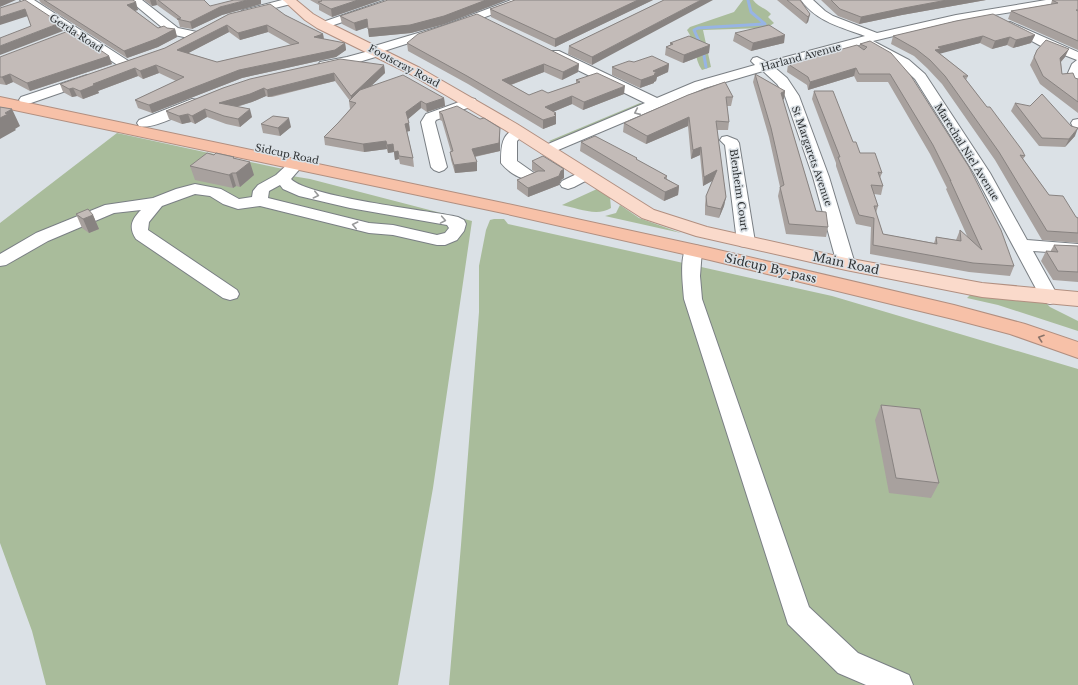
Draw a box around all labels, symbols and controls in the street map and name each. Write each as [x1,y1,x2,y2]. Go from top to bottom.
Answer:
street label: Gerda Road [47,11,105,55]
street label: Harland Avenue [759,40,843,74]
street label: Footscray Road [366,42,442,90]
street label: Marechal Niel Avenue [932,101,1002,203]
street label: St Margarets Avenue [789,104,835,208]
one-way arrow [634,107,641,115]
street label: Sidcup Road [254,141,320,167]
street label: Blenheim Court [727,148,751,232]
one-way arrow [312,190,319,199]
one-way arrow [440,215,446,223]
one-way arrow [352,222,358,230]
street label: Main Road [811,249,881,277]
street label: Sidcup By-pass [724,250,818,286]
one-way arrow [1038,334,1045,342]

